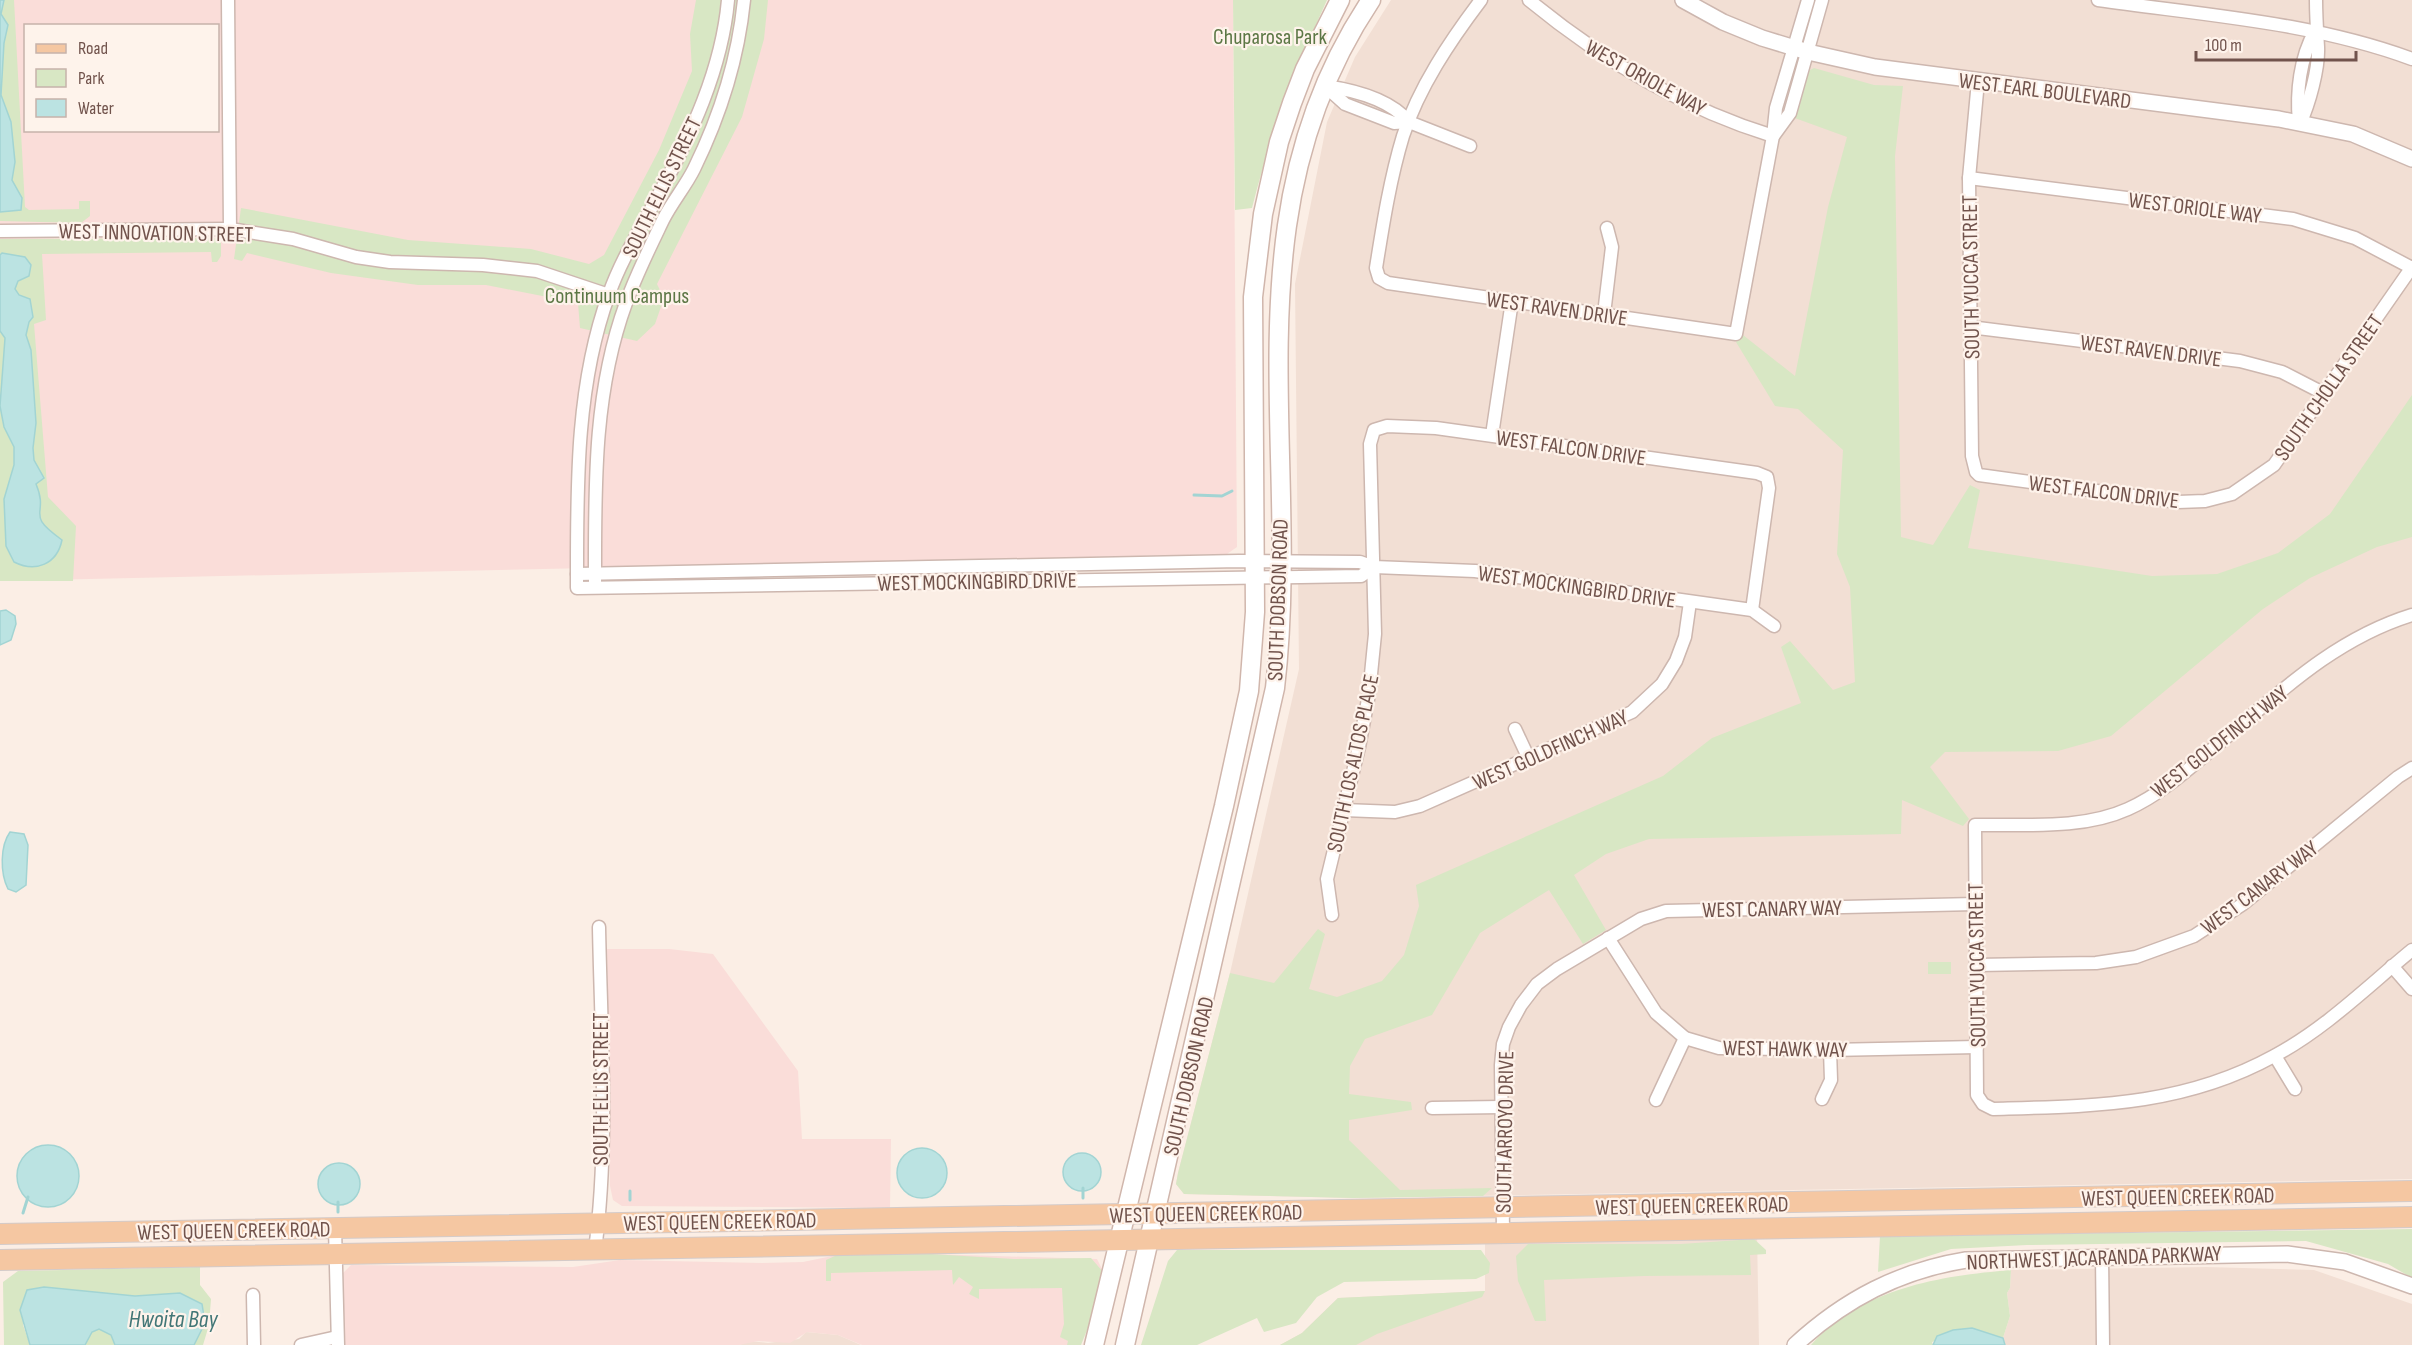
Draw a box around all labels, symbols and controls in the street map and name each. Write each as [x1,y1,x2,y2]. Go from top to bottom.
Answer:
legend [24,24,219,132]
park label: Chuparosa Park [1213,24,1328,51]
scale bar [2196,24,2356,62]
street label: WEST ORIOLE WAY [1580,34,1710,122]
text: 100 m [2205,35,2242,56]
text: Road [78,38,108,59]
text: Park [78,68,104,89]
street label: WEST EARL BOULEVARD [1957,68,2133,115]
text: Water [78,98,114,119]
street label: SOUTH ELLIS STREET [617,113,708,262]
street label: WEST ORIOLE WAY [2127,187,2263,230]
street label: SOUTH YUCCA STREET [1957,195,1986,359]
street label: WEST INNOVATION STREET [58,218,254,249]
park label: Continuum Campus [545,283,689,310]
street label: WEST RAVEN DRIVE [1485,286,1629,333]
street label: SOUTH CHOLLA STREET [2269,310,2390,466]
street label: WEST RAVEN DRIVE [2079,329,2223,374]
street label: WEST FALCON DRIVE [1494,425,1647,472]
street label: WEST FALCON DRIVE [2027,470,2180,515]
street label: SOUTH DOBSON ROAD [1262,519,1295,682]
street label: WEST MOCKINGBIRD DRIVE [1476,560,1677,615]
street label: WEST MOCKINGBIRD DRIVE [877,567,1077,598]
street label: SOUTH LOS ALTOS PLACE [1321,672,1385,855]
street label: WEST GOLDFINCH WAY [2146,680,2294,804]
street label: WEST GOLDFINCH WAY [1469,704,1632,797]
street label: WEST CANARY WAY [2196,835,2324,941]
street label: SOUTH YUCCA STREET [1963,883,1992,1047]
street label: WEST CANARY WAY [1702,895,1842,924]
street label: SOUTH DOBSON ROAD [1158,994,1221,1158]
street label: SOUTH ELLIS STREET [588,1013,615,1165]
street label: WEST HAWK WAY [1723,1035,1847,1064]
street label: SOUTH ARROYO DRIVE [1491,1051,1520,1213]
street label: WEST QUEEN CREEK ROAD [2081,1182,2275,1213]
street label: WEST QUEEN CREEK ROAD [1595,1191,1789,1222]
street label: WEST QUEEN CREEK ROAD [1109,1199,1303,1230]
street label: WEST QUEEN CREEK ROAD [623,1207,817,1238]
street label: WEST QUEEN CREEK ROAD [137,1216,331,1247]
street label: NORTHWEST JACARANDA PARKWAY [1966,1241,2222,1276]
water label: Hwoita Bay [128,1305,218,1334]

